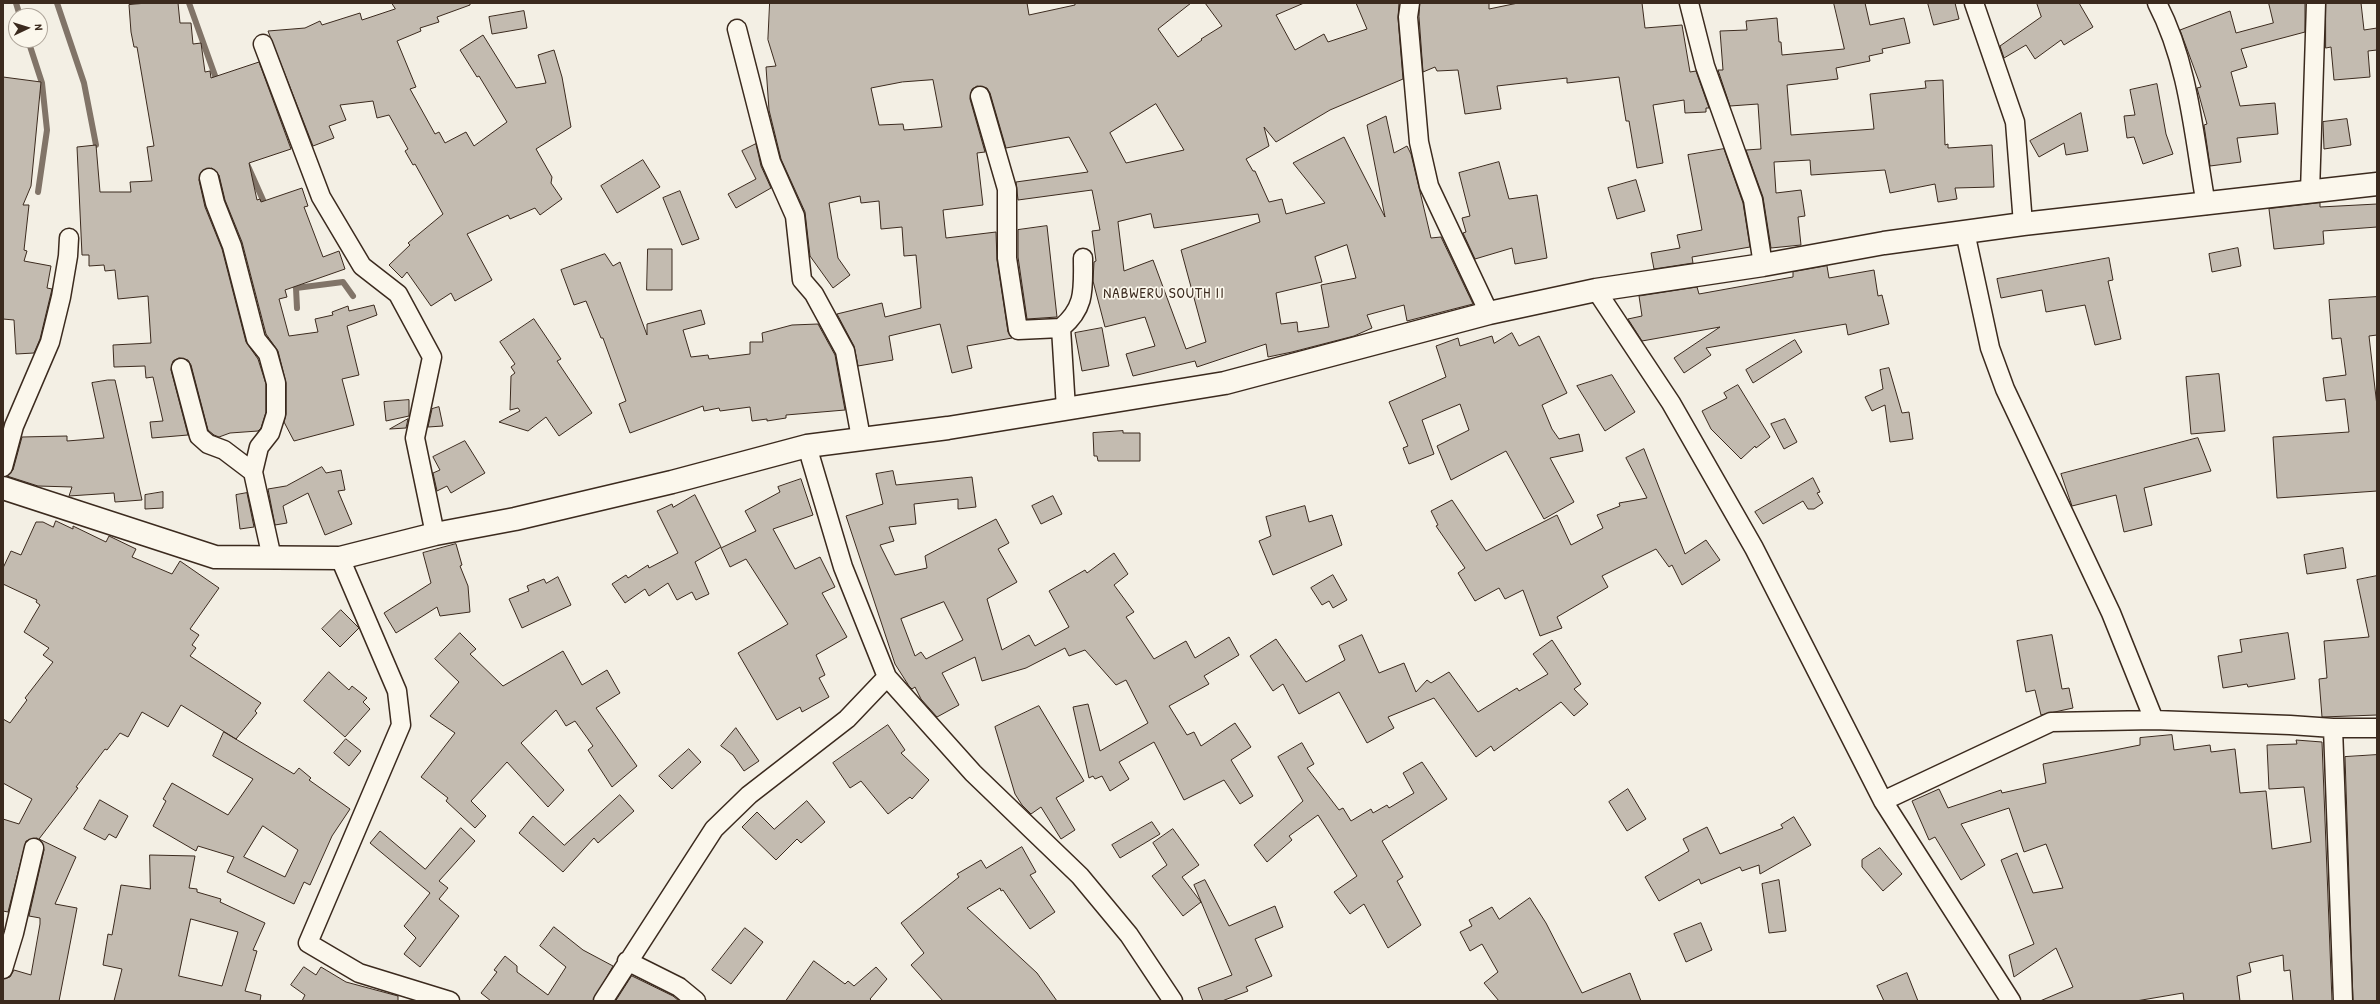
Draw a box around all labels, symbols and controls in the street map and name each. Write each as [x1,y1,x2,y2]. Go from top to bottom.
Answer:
north arrow [8,8,48,48]
text: N [32,24,46,31]
district label: NABWERU SOUTH II [1103,285,1225,303]

